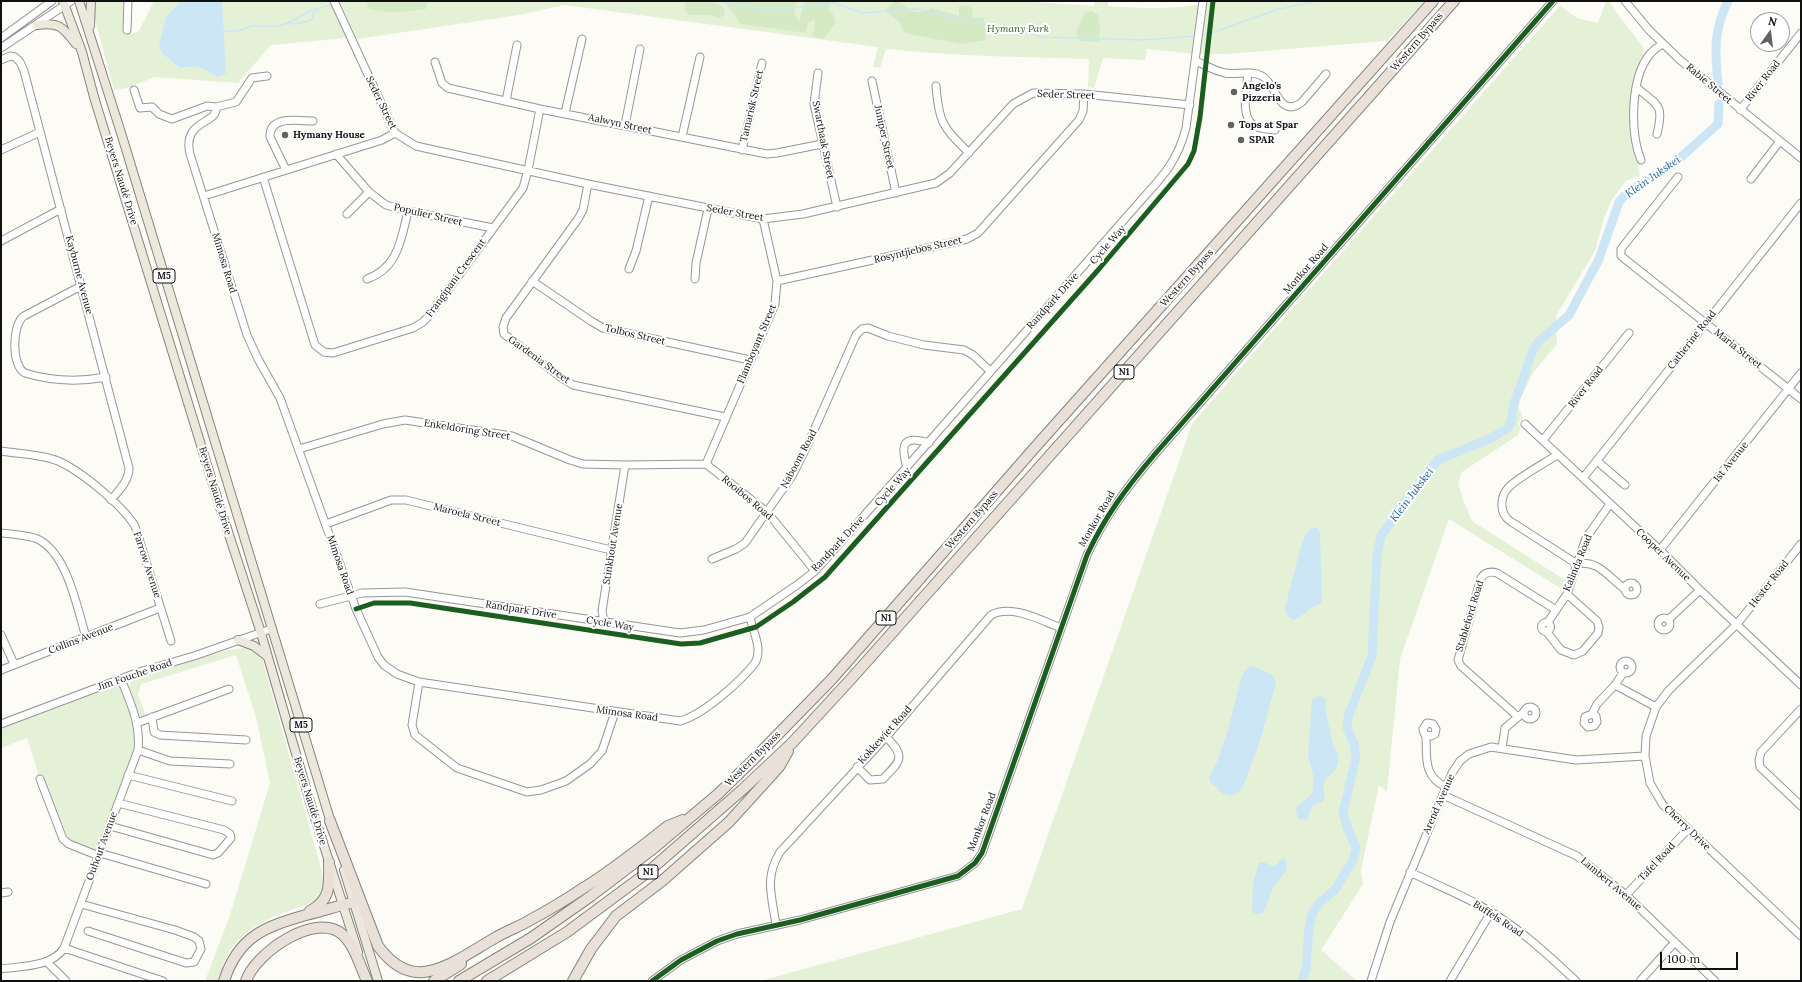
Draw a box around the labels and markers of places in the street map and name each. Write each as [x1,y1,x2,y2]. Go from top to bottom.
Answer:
place label: Angelo's Pizzeria [1242,80,1281,104]
marker: Angelo's Pizzeria [1229,87,1239,97]
place label: Tops at Spar [1239,119,1298,131]
marker: Tops at Spar [1226,120,1236,130]
place label: Hymany House [293,129,365,141]
marker: Hymany House [280,130,290,140]
place label: SPAR [1249,134,1274,146]
marker: SPAR [1236,135,1246,145]

